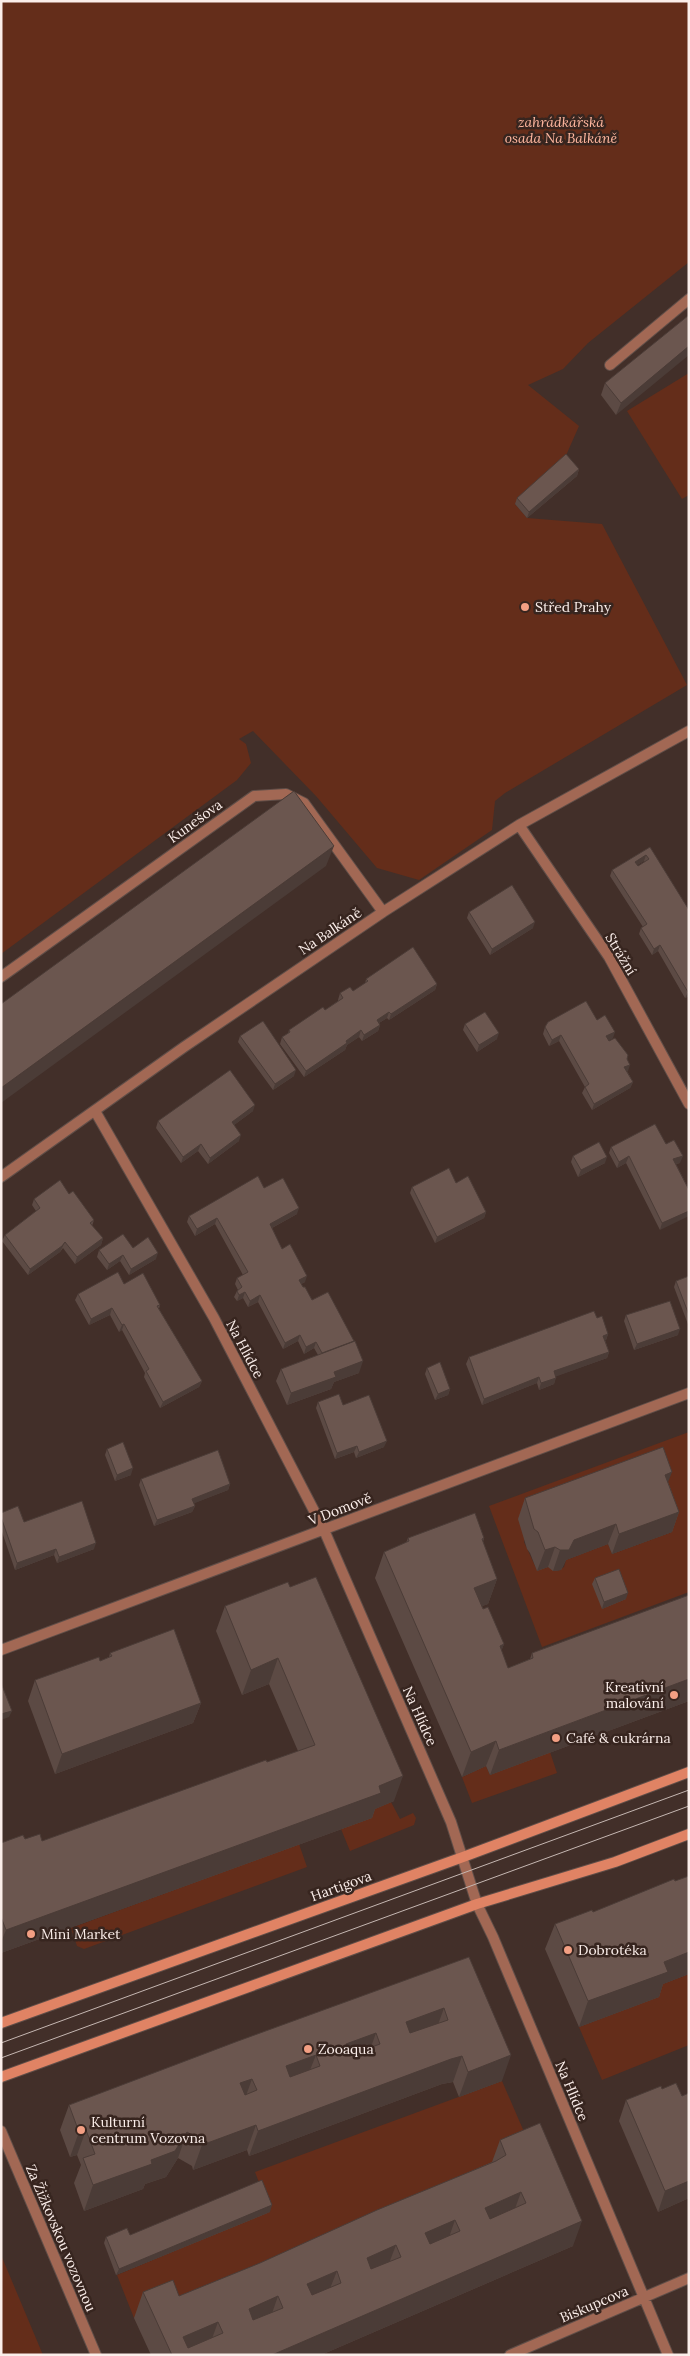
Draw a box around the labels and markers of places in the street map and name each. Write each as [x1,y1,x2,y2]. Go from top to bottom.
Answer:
place label: Střed Prahy [535,598,612,616]
marker: Střed Prahy [519,601,531,613]
place label: Kreativní malování [605,1678,664,1712]
marker: Kreativní malování [668,1689,680,1701]
place label: Café & cukrárna [566,1729,671,1747]
marker: Café & cukrárna [550,1732,562,1744]
place label: Mini Market [41,1925,121,1943]
marker: Mini Market [25,1928,37,1940]
place label: Dobrotéka [578,1941,647,1959]
marker: Dobrotéka [562,1944,574,1956]
place label: Zooaqua [318,2040,374,2058]
marker: Zooaqua [302,2043,314,2055]
place label: Kulturní centrum Vozovna [91,2113,205,2147]
marker: Kulturní centrum Vozovna [75,2124,87,2136]

